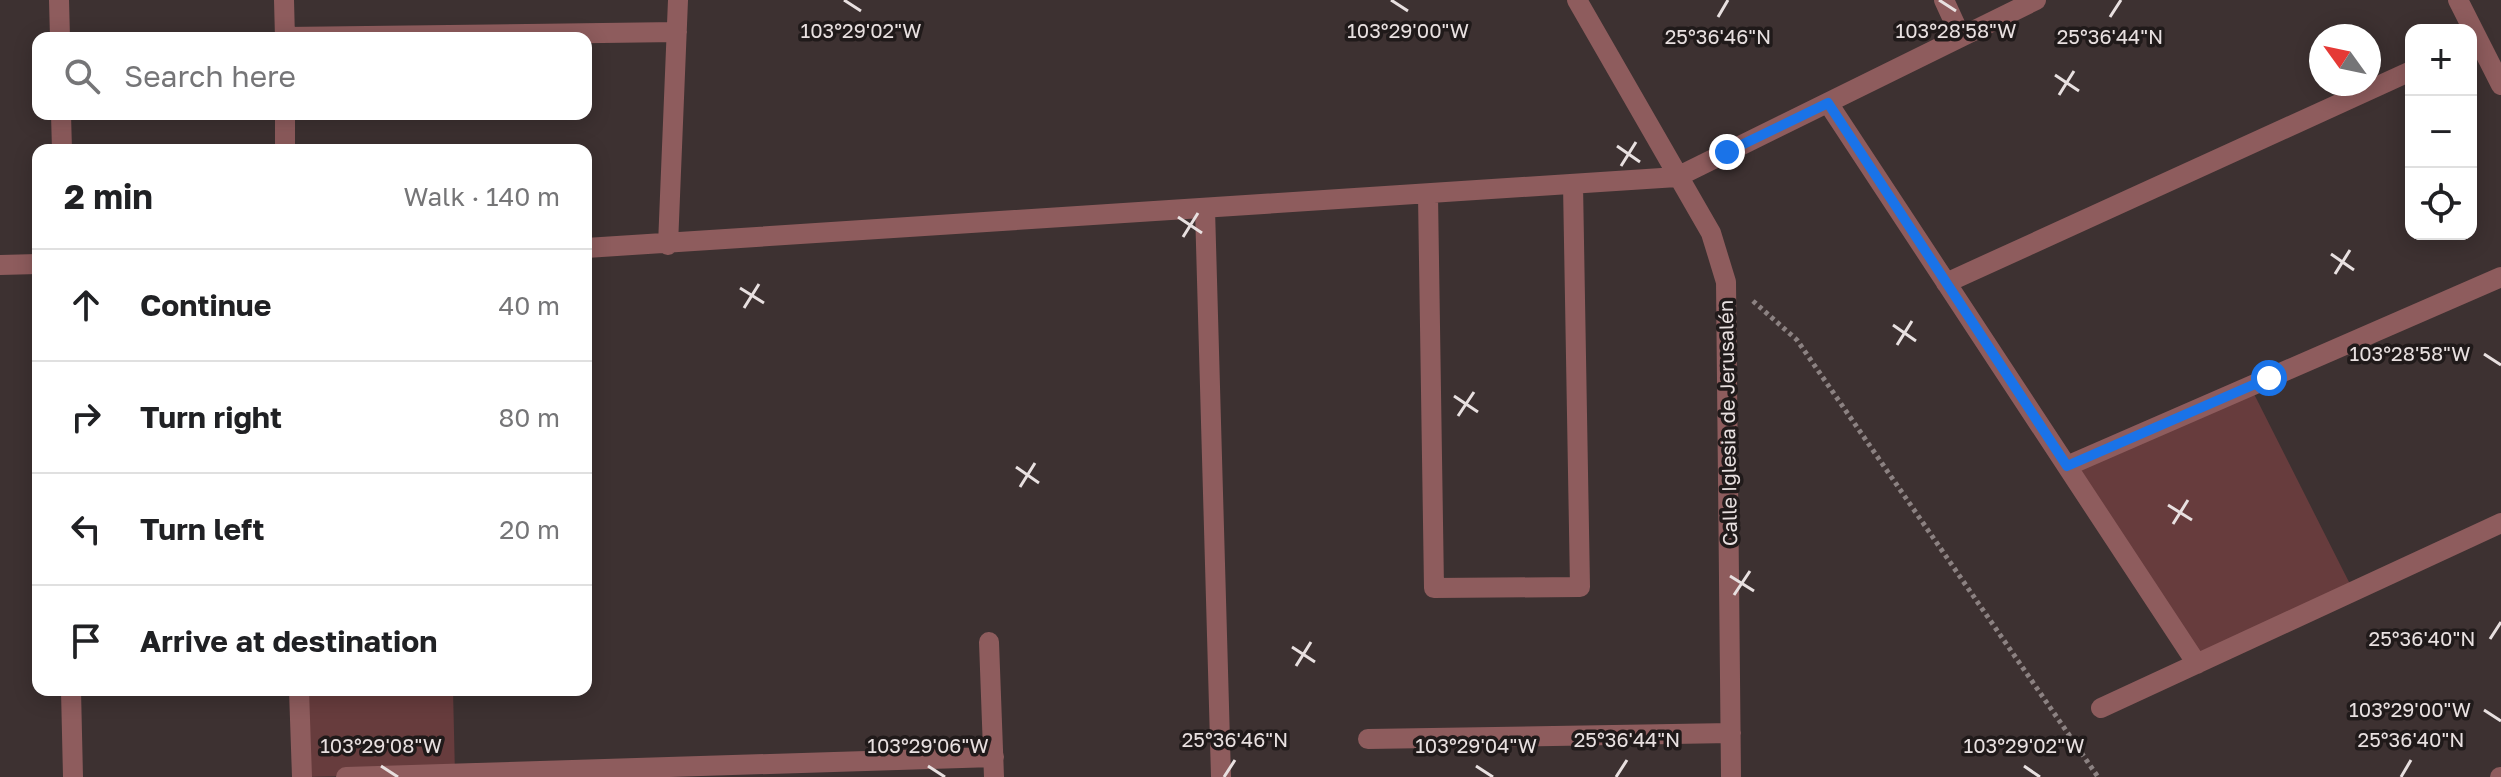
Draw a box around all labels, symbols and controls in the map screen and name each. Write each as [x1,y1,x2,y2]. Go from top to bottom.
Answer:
text: 103°29'02"W [800,18,922,42]
text: 103°29'00"W [1347,18,1469,42]
text: 103°28'58"W [1896,18,2017,42]
text: 25°36'46"N [1665,24,1771,48]
text: 25°36'44"N [2057,24,2163,48]
north arrow [2309,24,2381,96]
map controls [2405,24,2477,240]
button: + [2405,24,2477,96]
search box [32,32,592,120]
icon: search [60,54,104,98]
text: Search here [124,58,296,94]
button: − [2405,96,2477,168]
route end [1709,134,1745,170]
button: locate [2405,168,2477,240]
text: 2 min [64,176,153,216]
text: Walk · 140 m [403,181,560,212]
icon: ahead [64,283,108,327]
text: Continue [140,287,271,323]
text: 40 m [499,290,560,321]
street label: Calle Iglesia de Jerusalén [1713,300,1741,546]
text: 103°28'58"W [2350,341,2471,365]
route start [2251,360,2287,396]
icon: right [64,395,108,439]
text: Turn right [140,399,282,435]
text: 80 m [499,402,560,433]
icon: left [64,507,108,551]
text: Turn left [140,511,265,547]
text: 20 m [499,514,560,545]
icon: arrive [64,619,108,663]
text: Arrive at destination [140,623,437,659]
text: 25°36'40"N [2369,626,2475,650]
text: 103°29'00"W [2349,697,2471,721]
text: 25°36'46"N [1182,727,1288,751]
text: 25°36'44"N [1574,727,1680,751]
text: 25°36'40"N [2358,727,2464,751]
text: 103°29'08"W [320,733,442,757]
text: 103°29'06"W [867,733,989,757]
text: 103°29'04"W [1415,733,1537,757]
text: 103°29'02"W [1963,733,2085,757]

